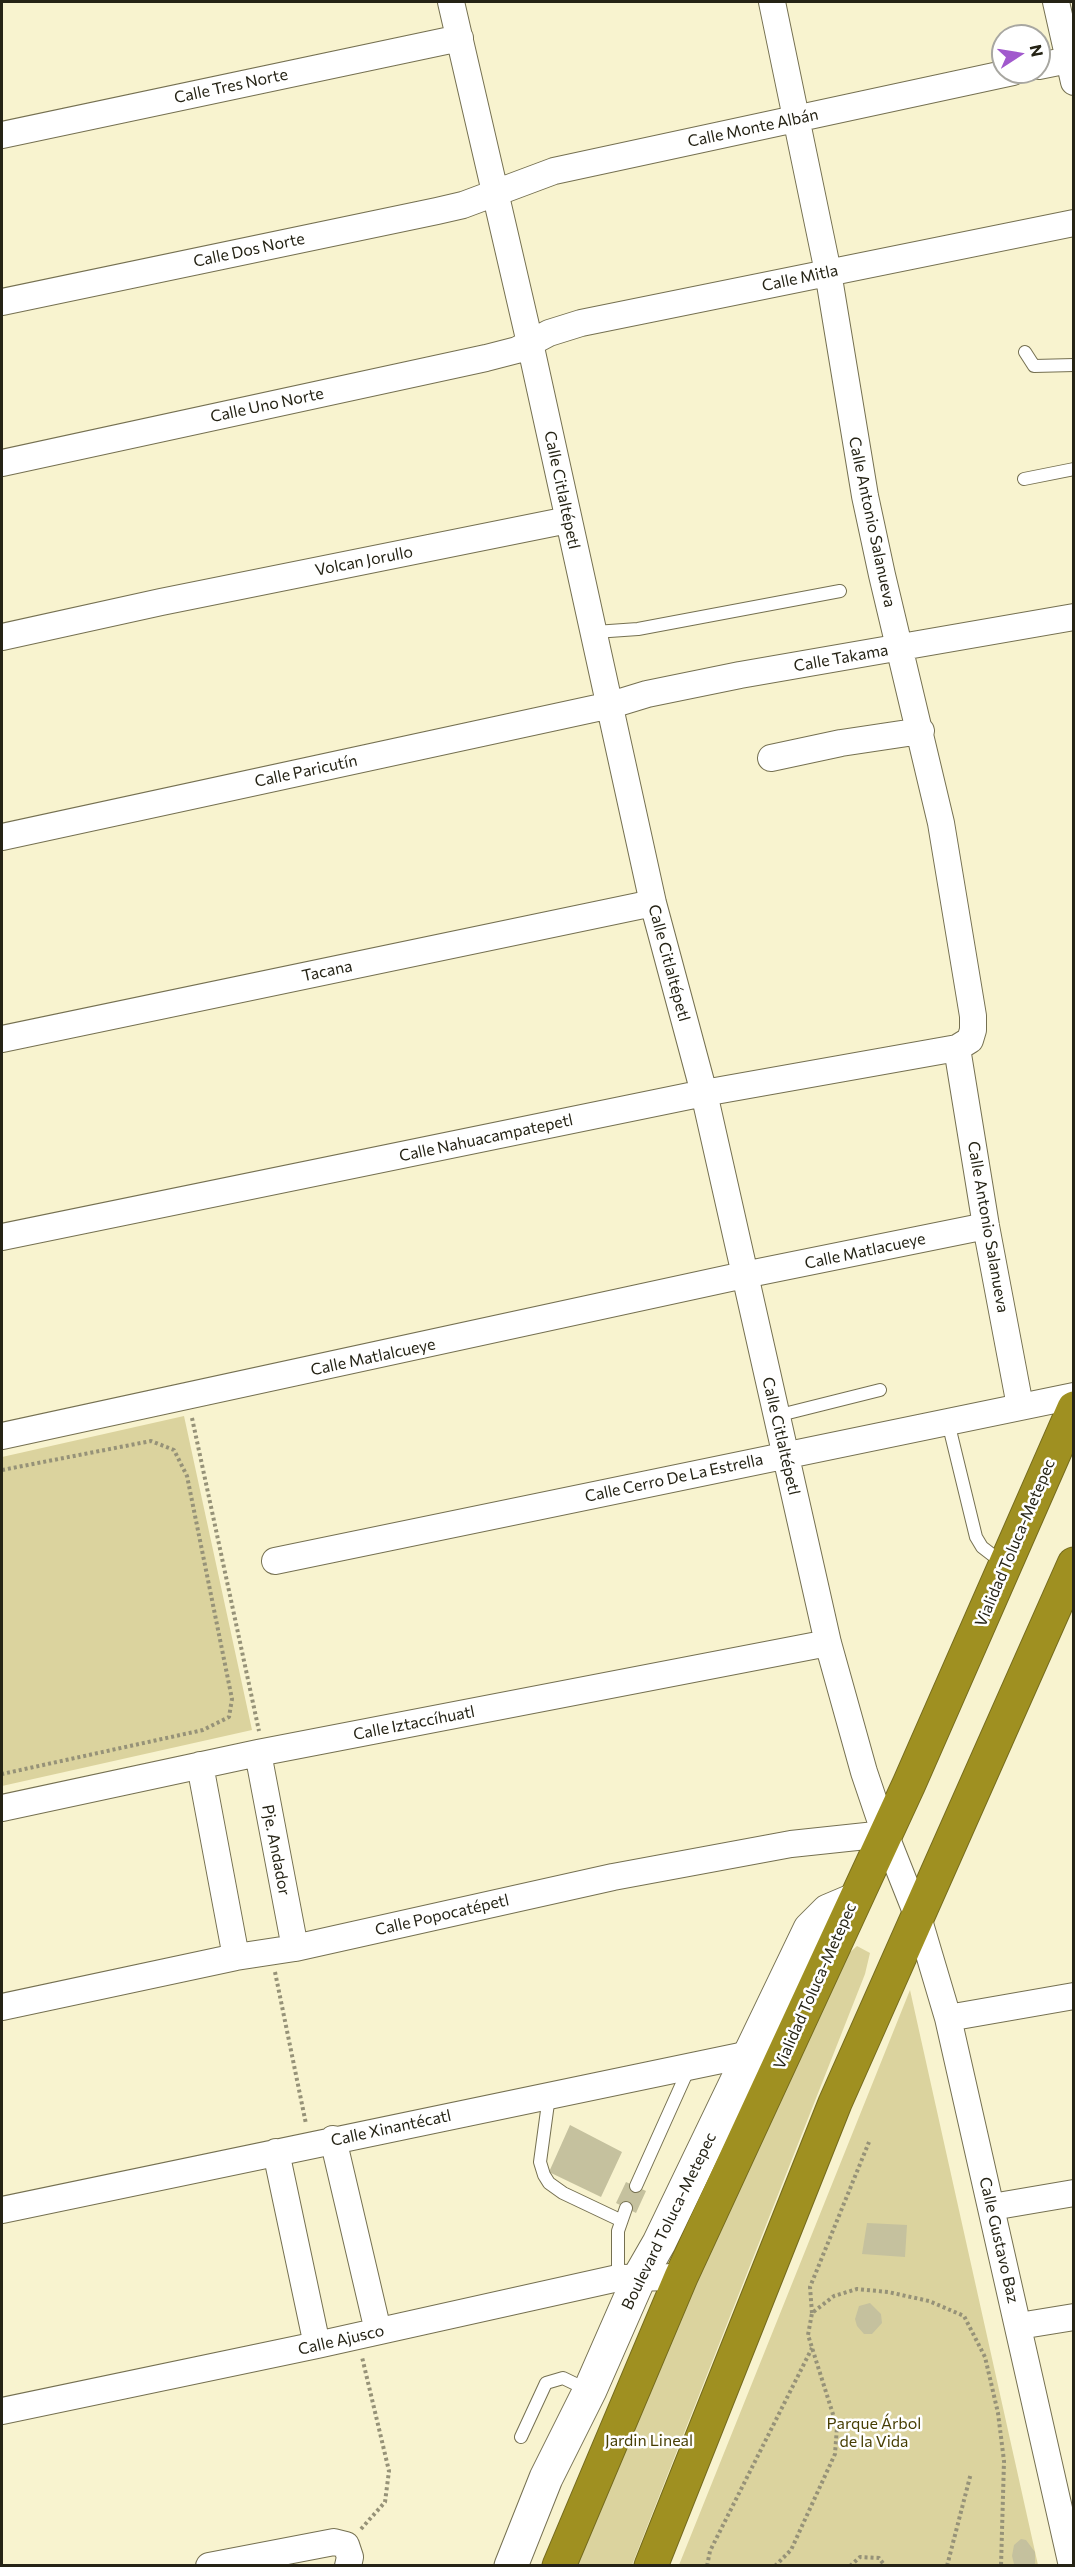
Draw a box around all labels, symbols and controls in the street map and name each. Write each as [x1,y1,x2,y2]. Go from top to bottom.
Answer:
north arrow [991,24,1051,84]
text: N [1027,43,1048,58]
street label: Calle Tres Norte [172,65,290,107]
street label: Calle Monte Albán [686,105,820,151]
street label: Calle Dos Norte [192,229,306,271]
street label: Calle Mitla [760,261,840,295]
street label: Calle Uno Norte [209,384,325,426]
street label: Calle Citlaltépetl [540,429,584,551]
street label: Calle Antonio Salanueva [845,435,899,609]
street label: Volcan Jorullo [313,542,415,580]
street label: Calle Takama [792,640,890,676]
street label: Calle Paricutín [253,751,359,791]
street label: Calle Citlaltépetl [644,902,694,1024]
street label: Tacana [300,956,354,986]
street label: Calle Nahuacampatepetl [397,1110,575,1166]
street label: Calle Antonio Salanueva [963,1140,1013,1314]
street label: Calle Matlacueye [803,1229,927,1273]
street label: Calle Matlalcueye [309,1334,437,1380]
street label: Calle Citlaltépetl [758,1375,804,1497]
street label: Calle Cerro De La Estrella [583,1450,765,1506]
street label: Vialidad Toluca-Metepec [971,1456,1059,1630]
street label: Calle Iztaccíhuatl [352,1702,476,1744]
street label: Pje. Andador [258,1803,294,1897]
street label: Calle Popocatépetl [373,1890,511,1940]
street label: Vialidad Toluca-Metepec [770,1900,860,2072]
street label: Calle Xinantécatl [329,2106,453,2150]
street label: Boulevard Toluca-Metepec [618,2129,720,2313]
street label: Calle Gustavo Baz [975,2175,1023,2305]
street label: Calle Ajusco [296,2321,386,2359]
park label: Parque Árbol de la Vida [827,2414,921,2452]
park label: Jardin Lineal [605,2431,693,2451]

